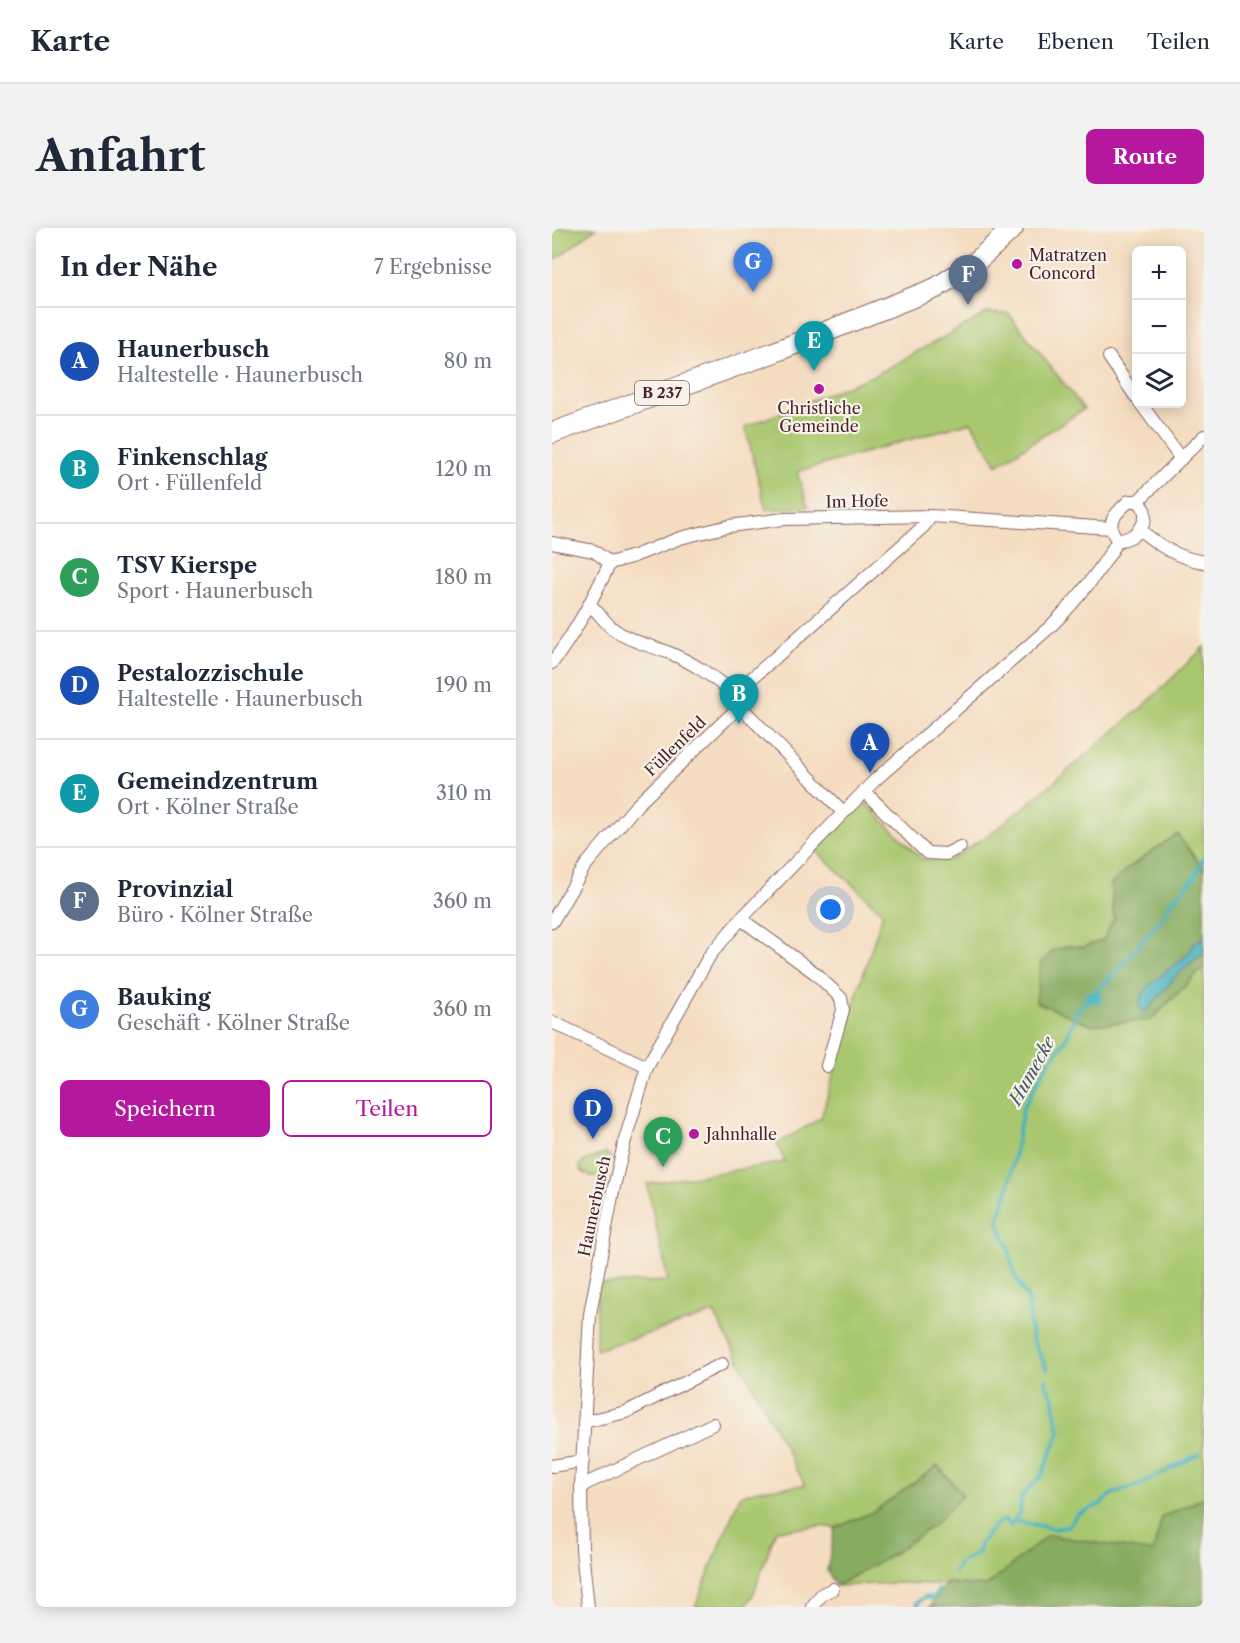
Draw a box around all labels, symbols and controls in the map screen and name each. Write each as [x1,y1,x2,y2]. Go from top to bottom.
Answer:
text: Karte [30,24,110,58]
text: Karte [949,29,1004,54]
text: Ebenen [1037,29,1114,54]
text: Teilen [1147,29,1210,54]
button: Route [1086,129,1204,184]
text: Anfahrt [36,130,205,182]
pin: G [734,242,772,292]
place label: Matratzen Concord [1029,245,1107,283]
map controls [1132,246,1186,408]
button: + [1132,246,1186,300]
text: In der Nähe [60,251,217,283]
text: 7 Ergebnisse [374,255,492,279]
pin: F [948,256,988,305]
marker: Matratzen Concord [1010,257,1024,271]
button: − [1132,300,1186,354]
pin: E [794,322,834,371]
text: Haunerbusch [117,336,270,363]
text: A [72,349,87,373]
text: 80 m [444,349,492,373]
button: layers [1132,354,1186,408]
text: Haltestelle · Haunerbusch [117,363,363,387]
road number: B 237 [635,381,689,405]
marker: Christliche Gemeinde [812,382,826,396]
place label: Christliche Gemeinde [777,398,861,436]
text: Finkenschlag [117,444,268,471]
text: B [72,457,87,481]
text: 120 m [435,457,492,481]
text: Ort · Füllenfeld [117,471,262,495]
street label: Im Hofe [825,490,889,512]
text: TSV Kierspe [117,552,257,579]
text: C [71,565,88,589]
text: 180 m [435,565,492,589]
text: Sport · Haunerbusch [117,579,313,603]
text: Pestalozzischule [117,660,304,687]
text: D [71,673,88,697]
text: 190 m [435,673,492,697]
pin: B [720,674,759,724]
text: Haltestelle · Haunerbusch [117,687,363,711]
street label: Füllenfeld [640,712,710,780]
pin: A [850,724,890,773]
text: Gemeindzentrum [117,768,318,795]
text: E [72,781,87,805]
text: 310 m [436,781,492,805]
text: Ort · Kölner Straße [117,795,299,819]
text: Provinzial [117,876,233,903]
text: F [73,889,86,913]
text: 360 m [433,889,492,913]
your location [816,895,845,924]
text: Büro · Kölner Straße [117,903,313,927]
text: Bauking [117,984,211,1011]
text: G [71,997,88,1021]
text: 360 m [433,997,492,1021]
text: Geschäft · Kölner Straße [117,1011,350,1035]
water label: Humecke [1003,1032,1060,1111]
button: Speichern [60,1080,270,1137]
button: Teilen [282,1080,492,1137]
pin: D [574,1090,612,1139]
pin: C [644,1118,682,1167]
place label: Jahnhalle [703,1124,777,1144]
marker: Jahnhalle [687,1127,701,1141]
street label: Haunerbusch [574,1154,614,1258]

